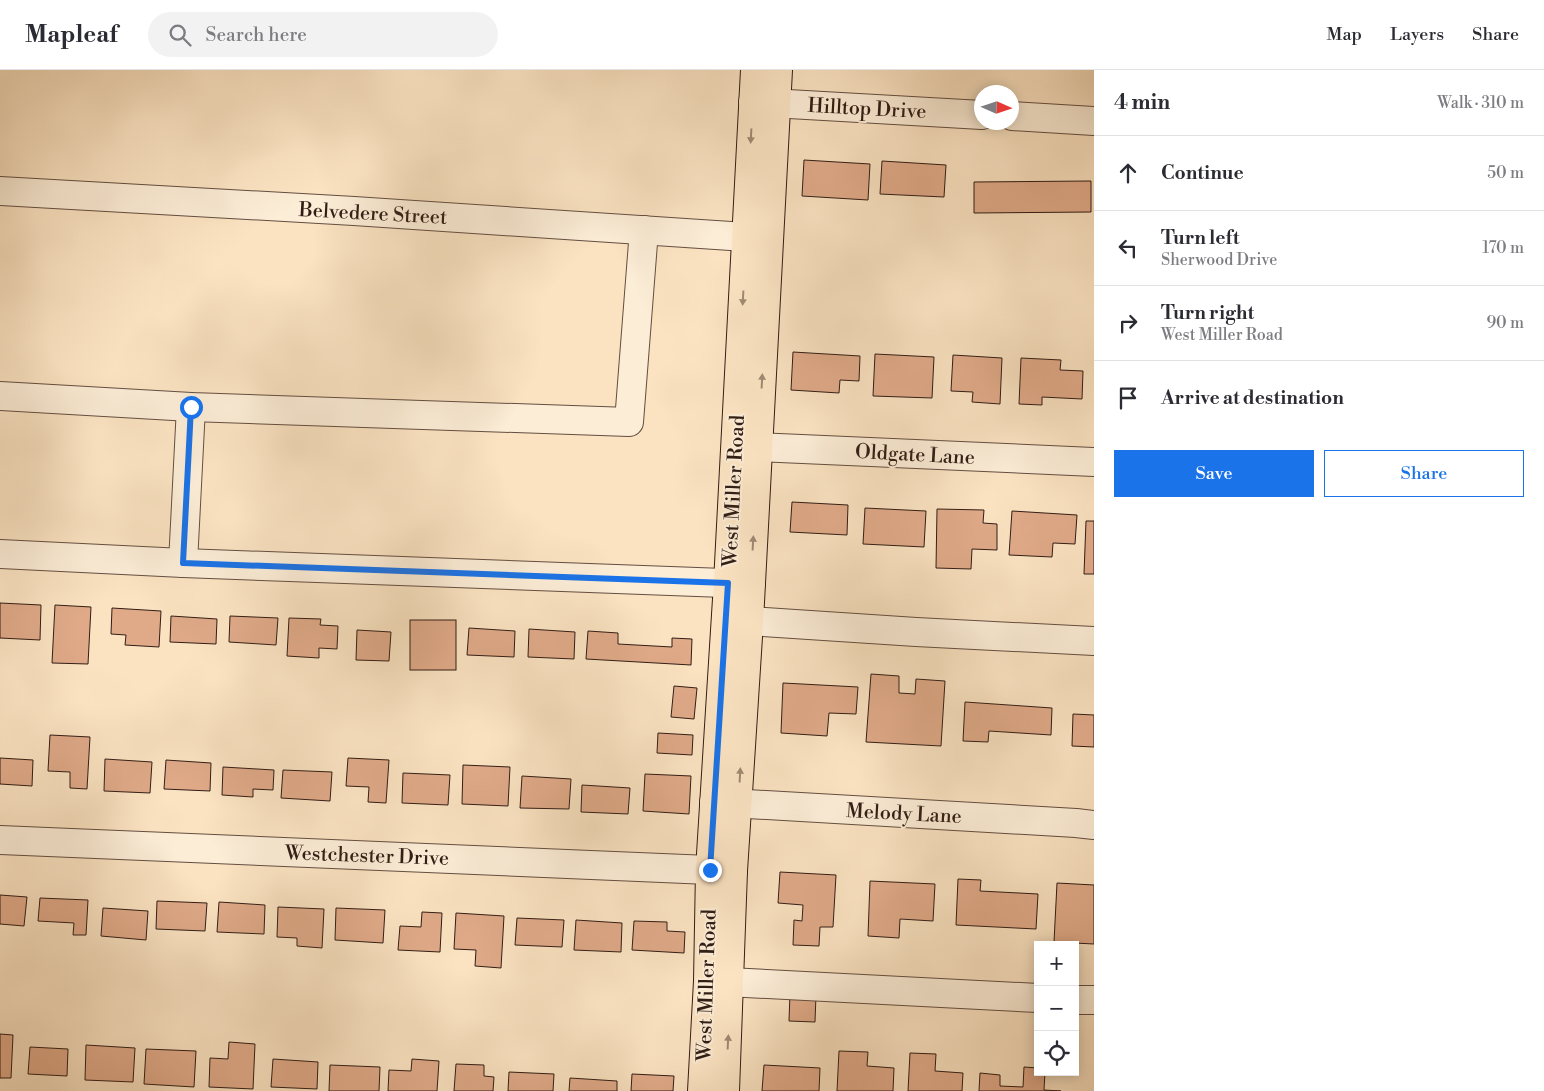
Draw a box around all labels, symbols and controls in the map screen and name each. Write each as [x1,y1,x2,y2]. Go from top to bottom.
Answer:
search box [148,12,498,57]
text: Mapleaf [25,20,118,50]
icon: search [166,21,194,49]
text: Search here [206,23,307,47]
text: Map [1327,23,1362,46]
text: Layers [1390,23,1444,46]
text: Share [1472,23,1519,46]
north arrow [974,85,1019,130]
text: 4 min [1114,90,1170,116]
text: Walk · 310 m [1437,93,1524,113]
street label: Hilltop Drive [807,94,927,125]
one-way arrow [747,128,755,144]
icon: ahead [1114,159,1142,187]
text: Continue [1161,161,1244,185]
text: 50 m [1487,163,1524,183]
street label: Belvedere Street [297,198,448,231]
text: Turn left [1161,226,1240,250]
icon: left [1114,234,1142,262]
text: 170 m [1482,238,1524,258]
text: Sherwood Drive [1161,250,1277,270]
one-way arrow [739,291,747,307]
text: Turn right [1161,301,1254,325]
icon: right [1114,309,1142,337]
text: 90 m [1486,313,1524,333]
text: West Miller Road [1161,325,1283,345]
one-way arrow [758,372,766,388]
icon: arrive [1114,384,1142,412]
text: Arrive at destination [1161,386,1344,410]
route start [180,396,203,419]
street label: West Miller Road [718,414,751,569]
street label: Oldgate Lane [854,440,975,471]
button: Save [1114,450,1314,497]
button: Share [1324,450,1524,497]
one-way arrow [750,535,758,551]
one-way arrow [736,767,744,783]
street label: Melody Lane [845,799,962,830]
street label: Westchester Drive [283,841,449,872]
route end [699,859,722,882]
street label: West Miller Road [692,908,723,1063]
map controls [1034,941,1079,1076]
button: + [1034,941,1079,986]
button: − [1034,986,1079,1031]
button: locate [1034,1031,1079,1076]
one-way arrow [724,1034,732,1050]

